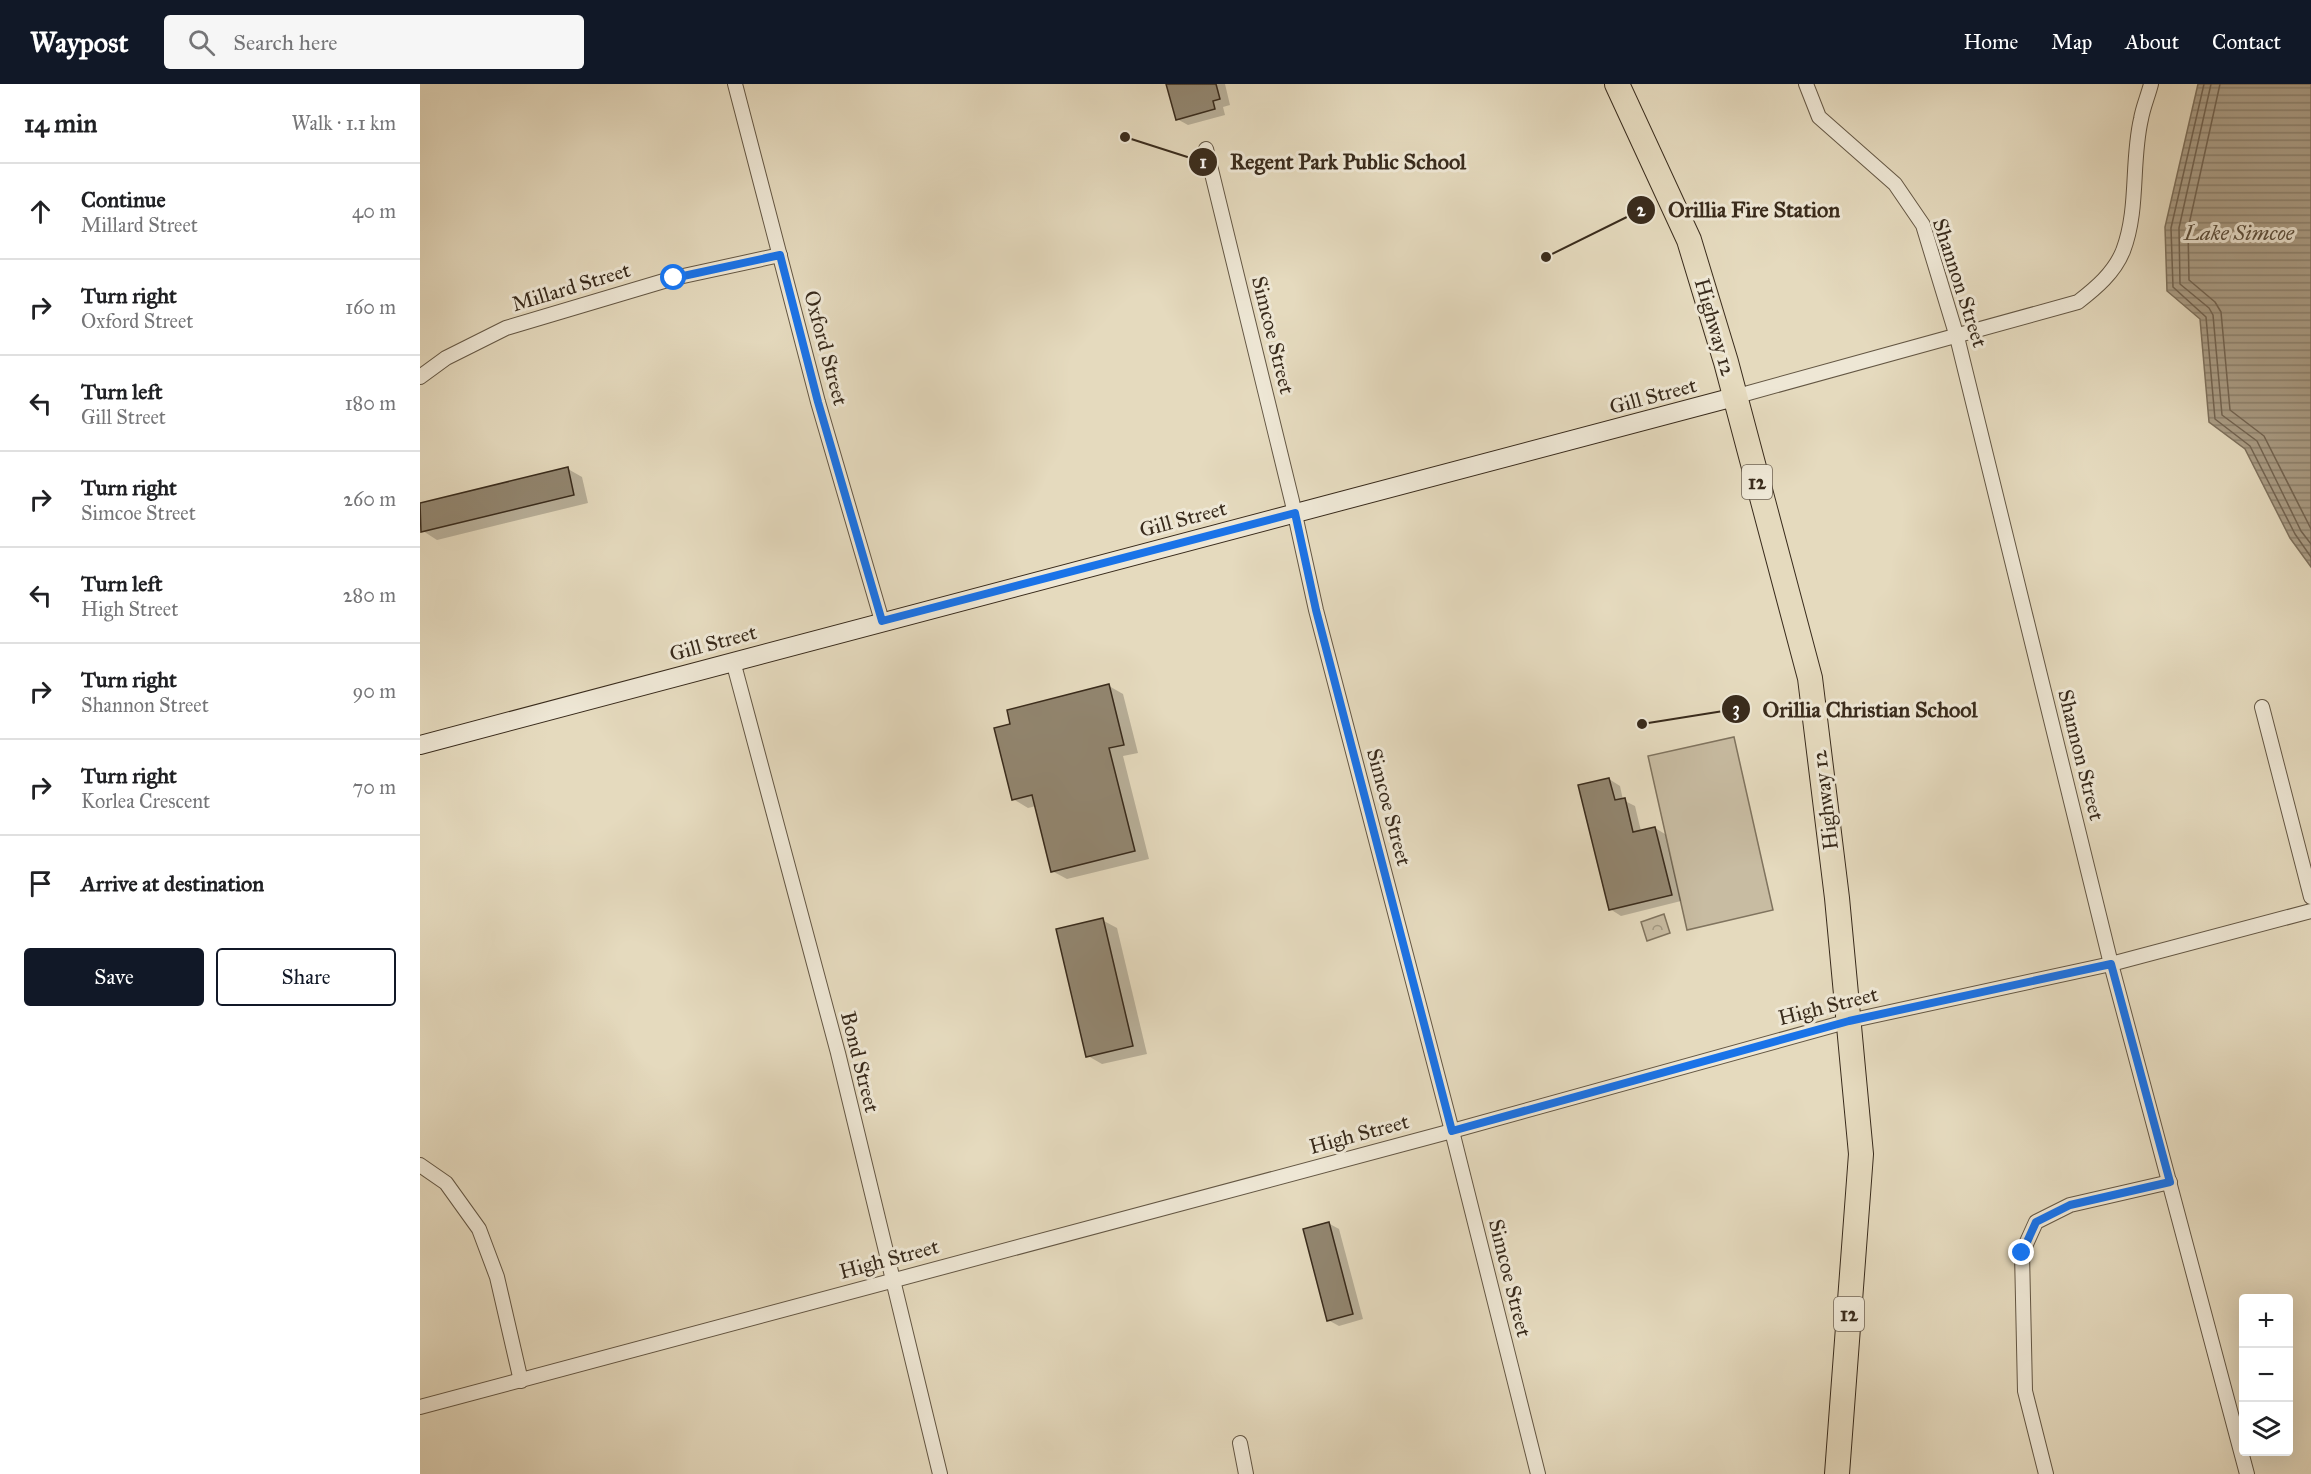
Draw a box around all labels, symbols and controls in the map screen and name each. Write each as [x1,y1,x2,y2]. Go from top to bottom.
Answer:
search box [164,15,584,69]
text: Waypost [30,25,128,60]
icon: search [185,26,218,59]
text: Search here [233,29,337,56]
text: Home [1963,29,2018,55]
text: Map [2051,29,2092,55]
text: About [2125,29,2179,55]
text: Contact [2212,29,2281,55]
text: 14 min [24,107,97,139]
text: Walk · 1.1 km [291,111,396,135]
callout: Regent Park Public School [1188,142,1478,182]
text: Regent Park Public School [1230,148,1467,175]
text: 1 [1199,151,1207,173]
text: Continue [81,186,166,213]
callout: Orillia Fire Station [1626,190,1852,230]
icon: ahead [24,195,57,228]
text: Orillia Fire Station [1668,196,1840,223]
text: 40 m [352,199,396,223]
text: 2 [1637,199,1647,221]
text: Millard Street [81,213,198,237]
street label: Shannon Street [1927,215,1993,351]
water label: Lake Simcoe [2183,219,2295,246]
street label: Millard Street [509,256,634,317]
route start [660,264,686,290]
street label: Simcoe Street [1246,273,1300,397]
street label: Highway 12 [1689,275,1742,380]
text: Turn right [81,282,177,309]
street label: Oxford Street [798,288,854,409]
icon: right [24,291,57,324]
text: 160 m [345,295,396,319]
text: Oxford Street [81,309,193,333]
street label: Gill Street [1607,372,1700,420]
text: Turn left [81,378,163,405]
icon: left [24,387,57,420]
text: 180 m [345,391,396,415]
text: Gill Street [81,405,166,429]
road number: 12 [1742,465,1772,499]
text: Turn right [81,474,177,501]
icon: right [24,483,57,516]
text: 260 m [343,487,396,511]
street label: Gill Street [1137,495,1230,543]
text: Simcoe Street [81,501,196,525]
text: Turn left [81,570,163,597]
icon: left [24,579,57,612]
text: 280 m [343,583,396,607]
text: High Street [81,597,178,621]
street label: Gill Street [667,619,760,667]
text: Turn right [81,666,177,693]
icon: right [24,675,57,708]
text: 90 m [353,679,396,703]
street label: Shannon Street [2052,687,2110,824]
callout: Orillia Christian School [1721,689,1990,729]
text: Shannon Street [81,693,209,717]
text: Orillia Christian School [1763,696,1978,723]
text: 3 [1732,698,1740,721]
street label: Simcoe Street [1361,745,1417,869]
street label: Highway 12 [1806,748,1844,851]
text: Turn right [81,762,177,789]
icon: right [24,771,57,804]
text: 70 m [353,775,396,799]
text: Korlea Crescent [81,789,210,813]
icon: arrive [24,867,57,900]
text: Arrive at destination [81,870,264,897]
button: Save [24,948,204,1006]
button: Share [216,948,396,1006]
street label: High Street [1775,981,1881,1031]
street label: Bond Street [835,1009,885,1116]
street label: High Street [1306,1108,1412,1160]
street label: Simcoe Street [1483,1216,1537,1340]
street label: High Street [836,1233,942,1285]
route end [2008,1239,2034,1265]
map controls [2239,1294,2293,1456]
button: + [2239,1294,2293,1348]
road number: 12 [1834,1297,1864,1331]
button: − [2239,1348,2293,1402]
button: layers [2239,1402,2293,1456]

